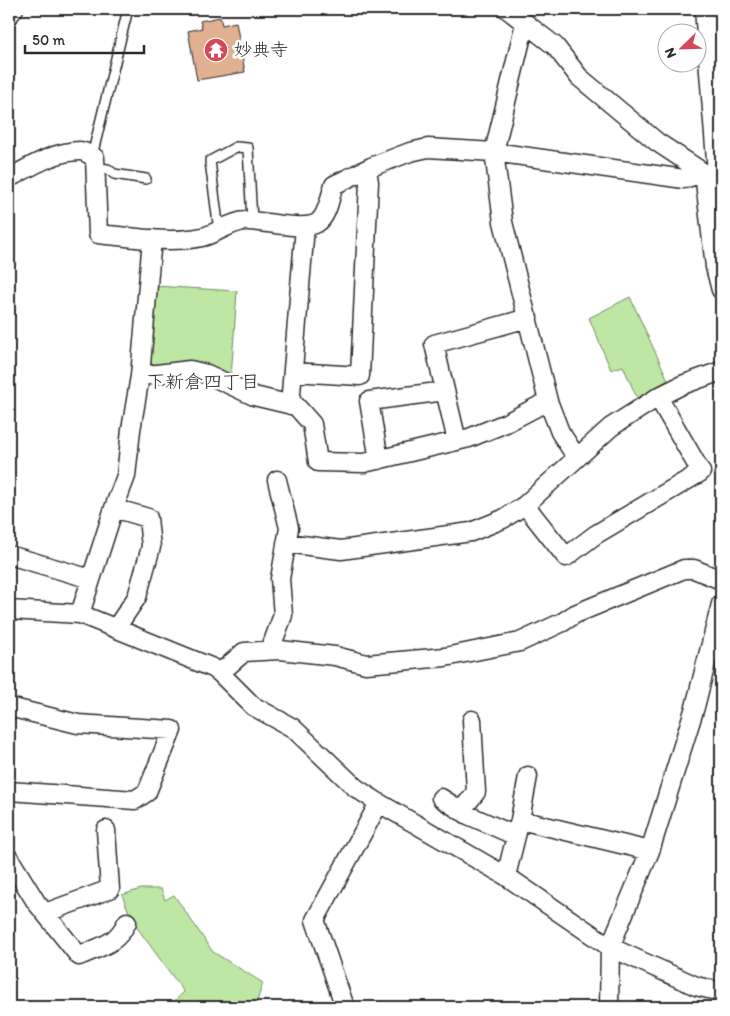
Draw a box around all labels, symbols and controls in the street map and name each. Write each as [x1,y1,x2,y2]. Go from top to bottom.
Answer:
scale bar [25,22,144,54]
north arrow [658,22,708,72]
text: 50 m [32,31,65,49]
temple icon: 妙典寺 [203,37,229,63]
place label: 妙典寺 [234,39,288,61]
text: N [661,45,680,61]
district label: 下新倉四丁目 [146,370,260,393]

